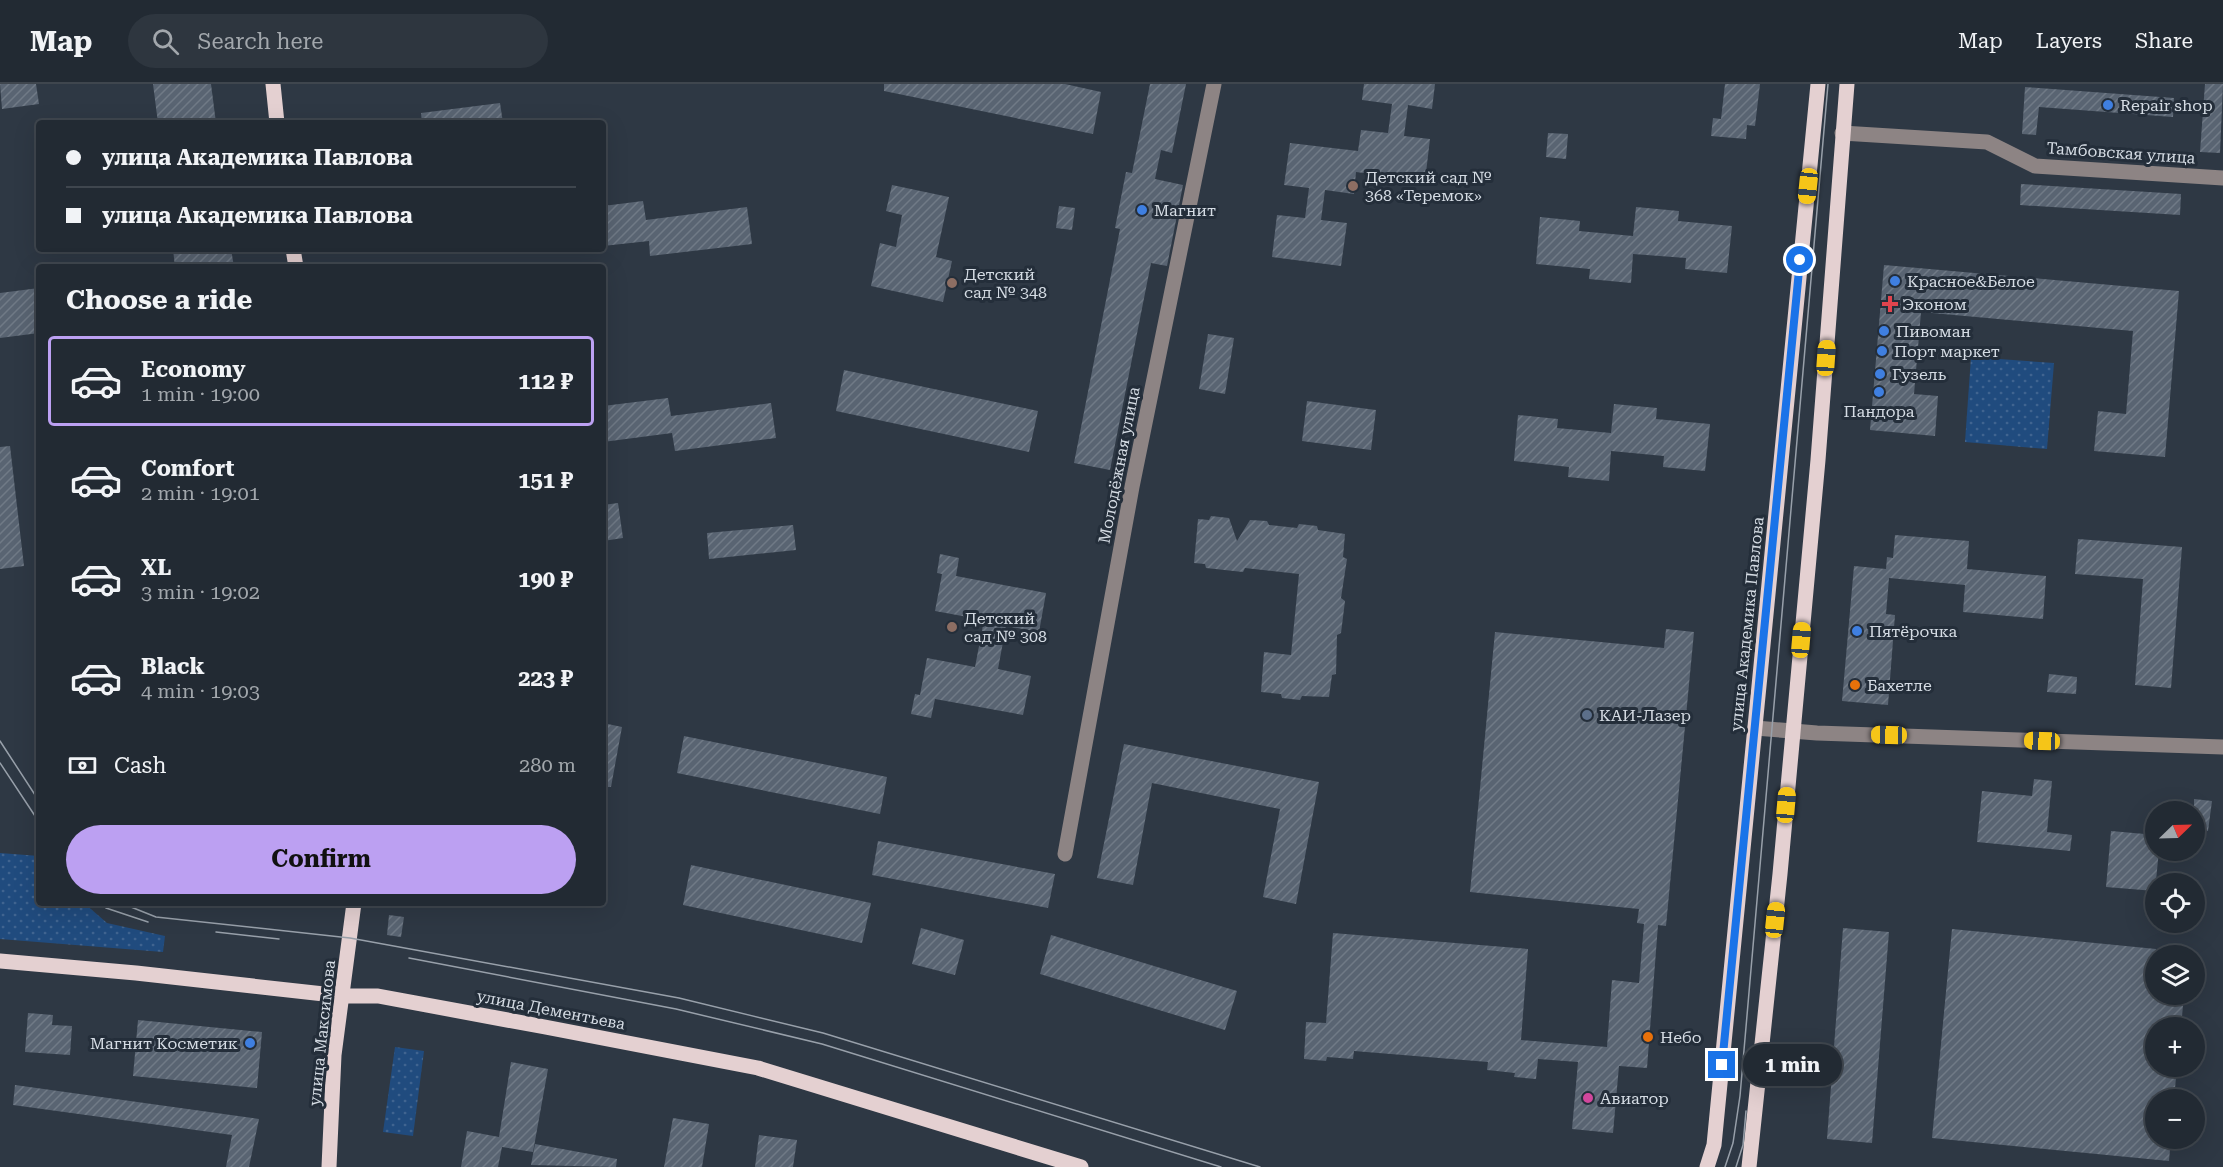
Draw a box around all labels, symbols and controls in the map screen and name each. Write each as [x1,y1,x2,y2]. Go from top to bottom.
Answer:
search box [128,14,548,68]
text: Map [30,25,92,58]
icon: search [149,25,182,58]
text: Search here [197,29,323,54]
text: Map [1958,29,2003,53]
text: Layers [2036,29,2102,53]
text: Share [2135,29,2193,53]
place label: Repair shop [2120,96,2213,115]
marker: Repair shop [2101,98,2115,112]
street label: Тамбовская улица [2046,138,2196,168]
text: улица Академика Павлова [102,145,413,170]
car [1797,167,1819,205]
place label: Детский сад № 368 «Теремок» [1365,168,1492,205]
marker: Детский сад № 368 «Теремок» [1346,179,1360,193]
place label: Магнит [1154,201,1216,220]
text: улица Академика Павлова [102,203,413,228]
marker: Магнит [1135,203,1149,217]
route start [1786,246,1813,273]
place label: Детский сад № 348 [964,265,1047,302]
place label: Красное&Белое [1907,272,2035,291]
marker: Красное&Белое [1888,274,1902,288]
marker: Детский сад № 348 [945,276,959,290]
text: Choose a ride [66,284,252,316]
place label: Эконом [1902,295,1967,314]
marker: Эконом [1883,297,1897,311]
place label: Пивоман [1896,322,1971,341]
marker: Пивоман [1877,324,1891,338]
car [1816,339,1836,377]
place label: Порт маркет [1894,342,2000,361]
marker: Порт маркет [1875,344,1889,358]
icon: car [69,354,123,408]
text: Economy [141,357,245,382]
place label: Гузель [1892,365,1947,384]
marker: Гузель [1873,367,1887,381]
text: 112 ₽ [518,369,573,394]
text: 1 min · 19:00 [141,382,260,406]
street label: Молодёжная улица [1094,385,1144,545]
marker: Пандора [1872,385,1886,399]
place label: Пандора [1844,402,1915,421]
icon: car [69,453,123,507]
text: Comfort [141,456,234,481]
text: 151 ₽ [518,468,573,493]
text: 2 min · 19:01 [141,481,260,505]
street label: улица Академика Павлова [1726,515,1768,732]
icon: car [69,552,123,606]
text: XL [141,555,171,580]
text: 190 ₽ [518,567,573,592]
text: 3 min · 19:02 [141,580,260,604]
place label: Детский сад № 308 [964,609,1047,646]
marker: Детский сад № 308 [945,620,959,634]
car [1790,621,1812,659]
place label: Пятёрочка [1869,622,1957,641]
marker: Пятёрочка [1850,624,1864,638]
icon: car [69,651,123,705]
text: Black [141,654,205,679]
text: 223 ₽ [518,666,573,691]
place label: Бахетле [1867,676,1932,695]
marker: Бахетле [1848,678,1862,692]
text: 4 min · 19:03 [141,679,260,703]
place label: КАИ-Лазер [1599,706,1691,725]
marker: КАИ-Лазер [1580,708,1594,722]
car [1871,726,1907,744]
car [2024,731,2060,751]
icon: cash [66,749,99,782]
text: Cash [114,753,166,778]
text: 280 m [519,753,576,777]
car [1775,786,1797,824]
north arrow [2145,801,2205,861]
map controls [2145,801,2205,1149]
button: Confirm [66,825,576,894]
button: locate [2145,873,2205,933]
car [1764,901,1786,939]
button: layers [2145,945,2205,1005]
street label: улица Максимова [305,959,339,1107]
street label: улица Дементьева [475,986,627,1034]
button: + [2145,1017,2205,1077]
place label: Небо [1660,1028,1702,1047]
marker: Небо [1641,1030,1655,1044]
place label: Магнит Косметик [90,1034,238,1053]
marker: Магнит Косметик [243,1036,257,1050]
callout: 1 min [1743,1044,1842,1086]
route end [1708,1051,1735,1078]
text: 1 min [1765,1053,1820,1077]
place label: Авиатор [1600,1089,1669,1108]
button: − [2145,1089,2205,1149]
marker: Авиатор [1581,1091,1595,1105]

